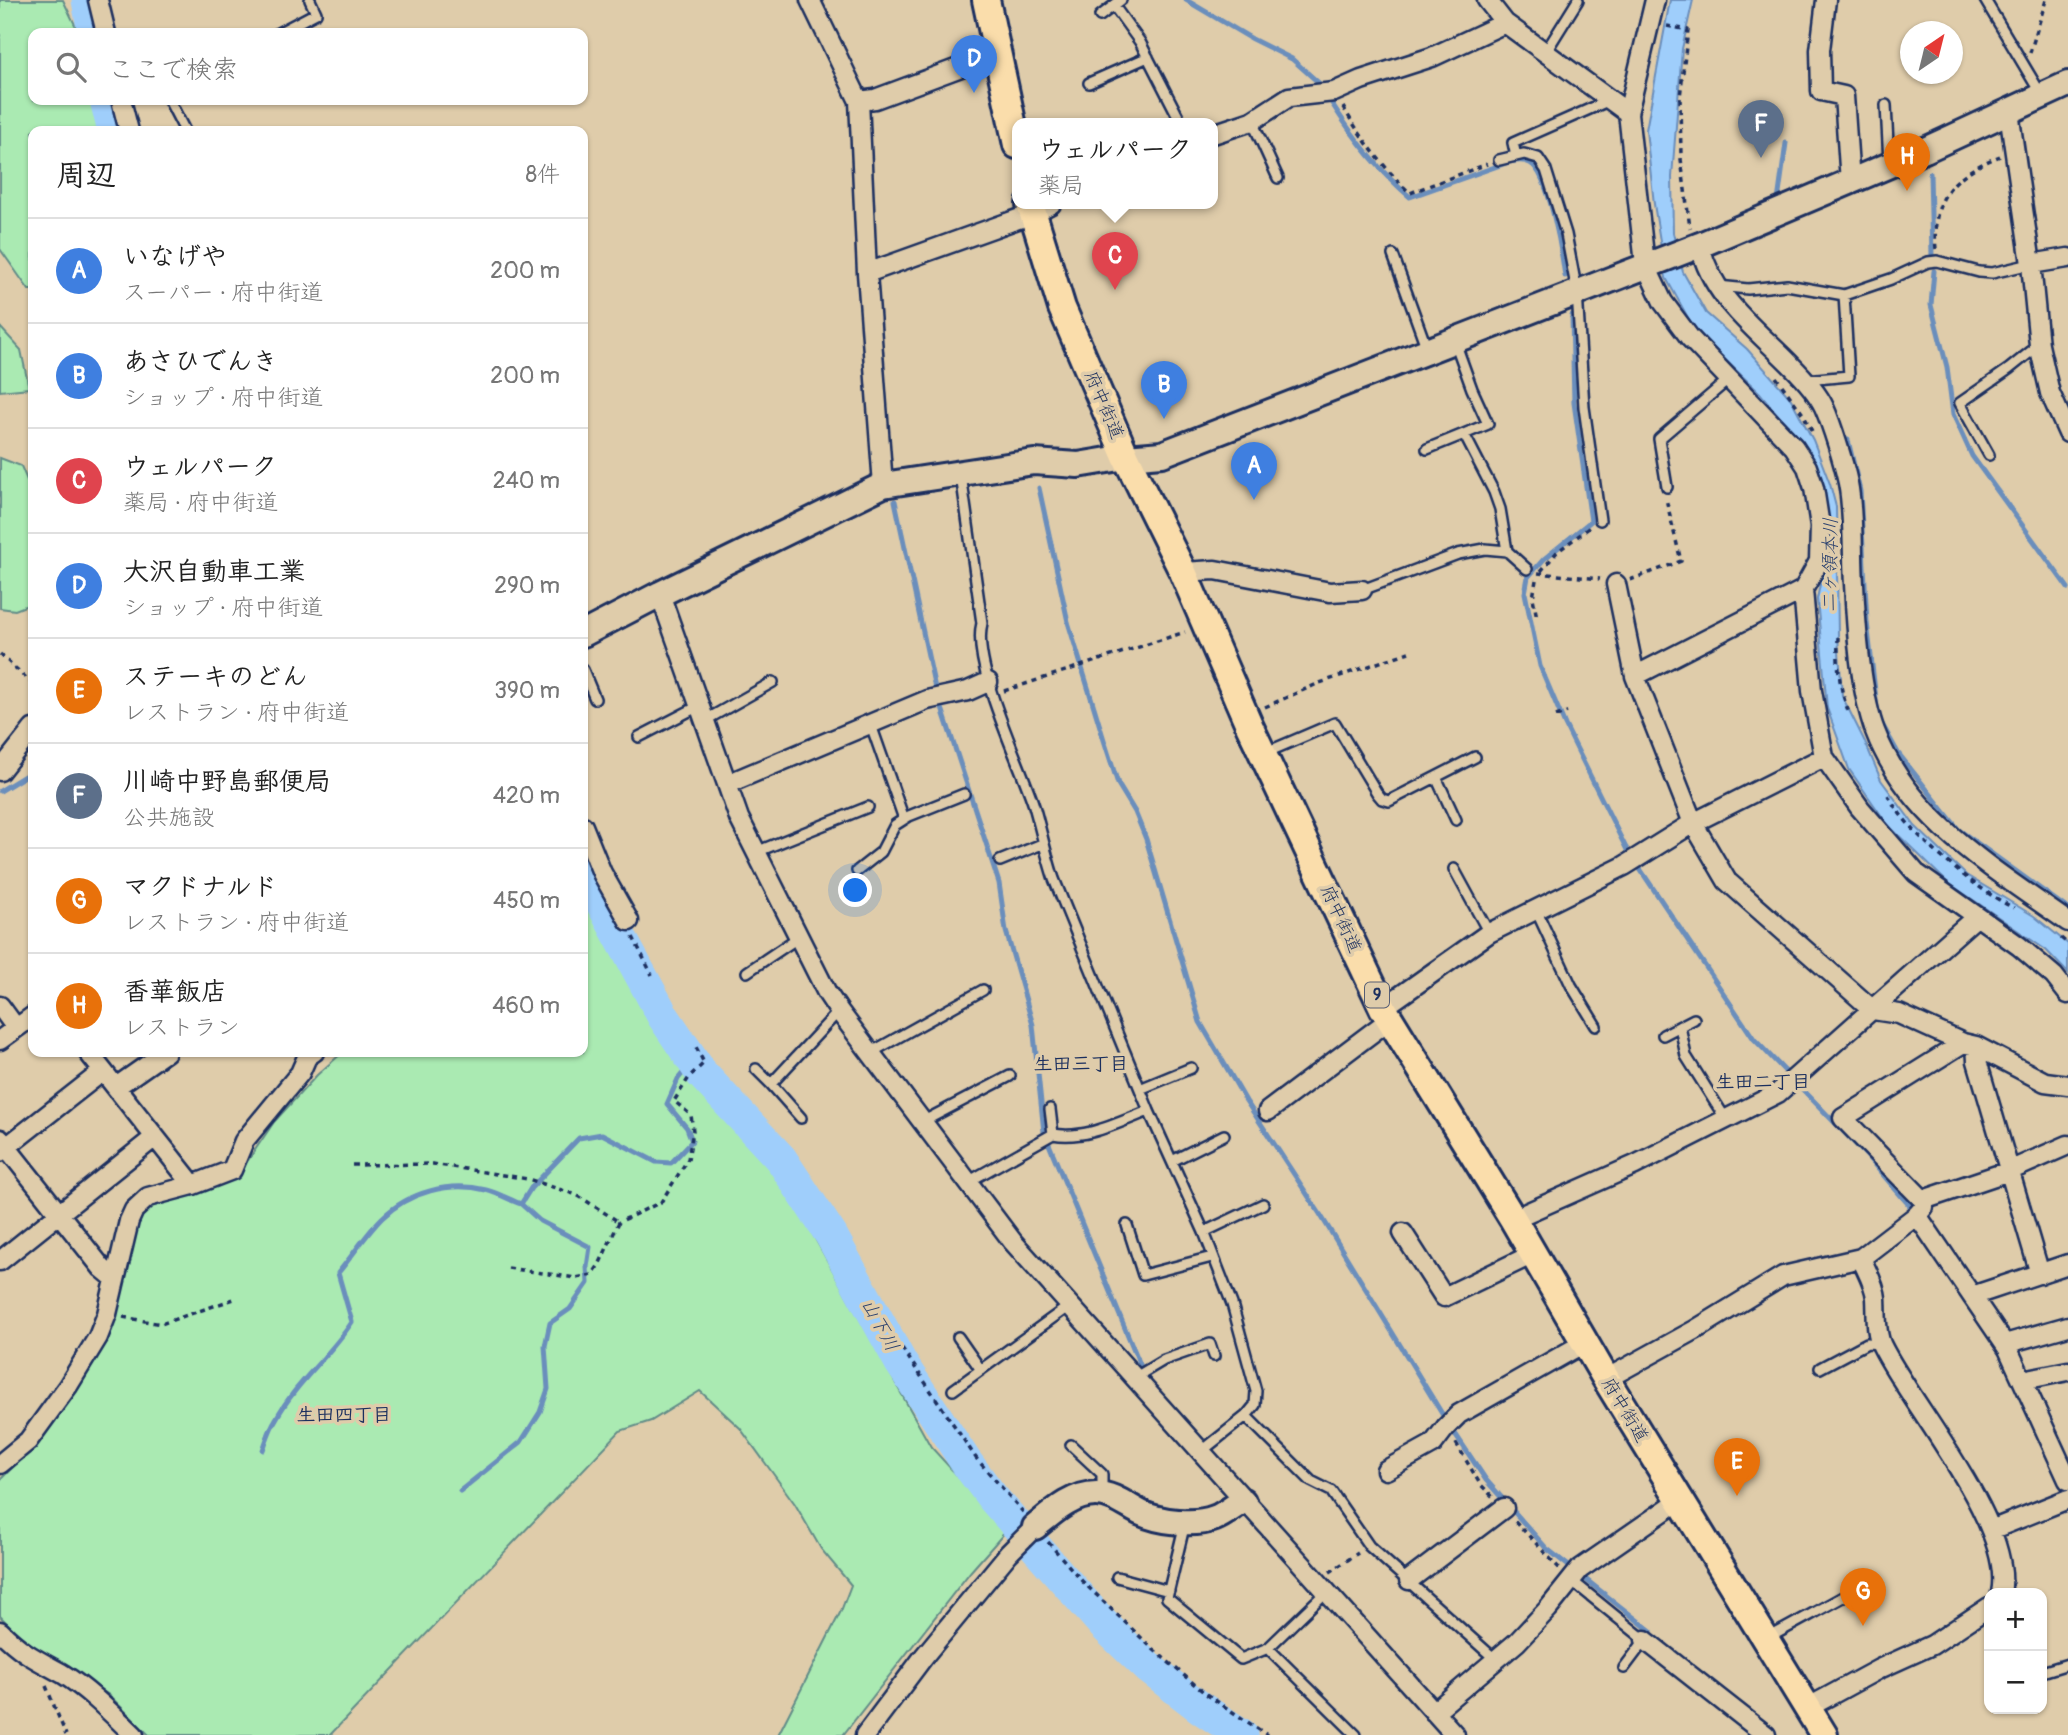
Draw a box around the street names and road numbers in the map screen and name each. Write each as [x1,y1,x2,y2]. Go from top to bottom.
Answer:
street label: 府中街道 [1079,367,1129,443]
street label: 府中街道 [1315,882,1367,956]
road number: 9 [1365,982,1389,1007]
street label: 府中街道 [1597,1373,1653,1447]

